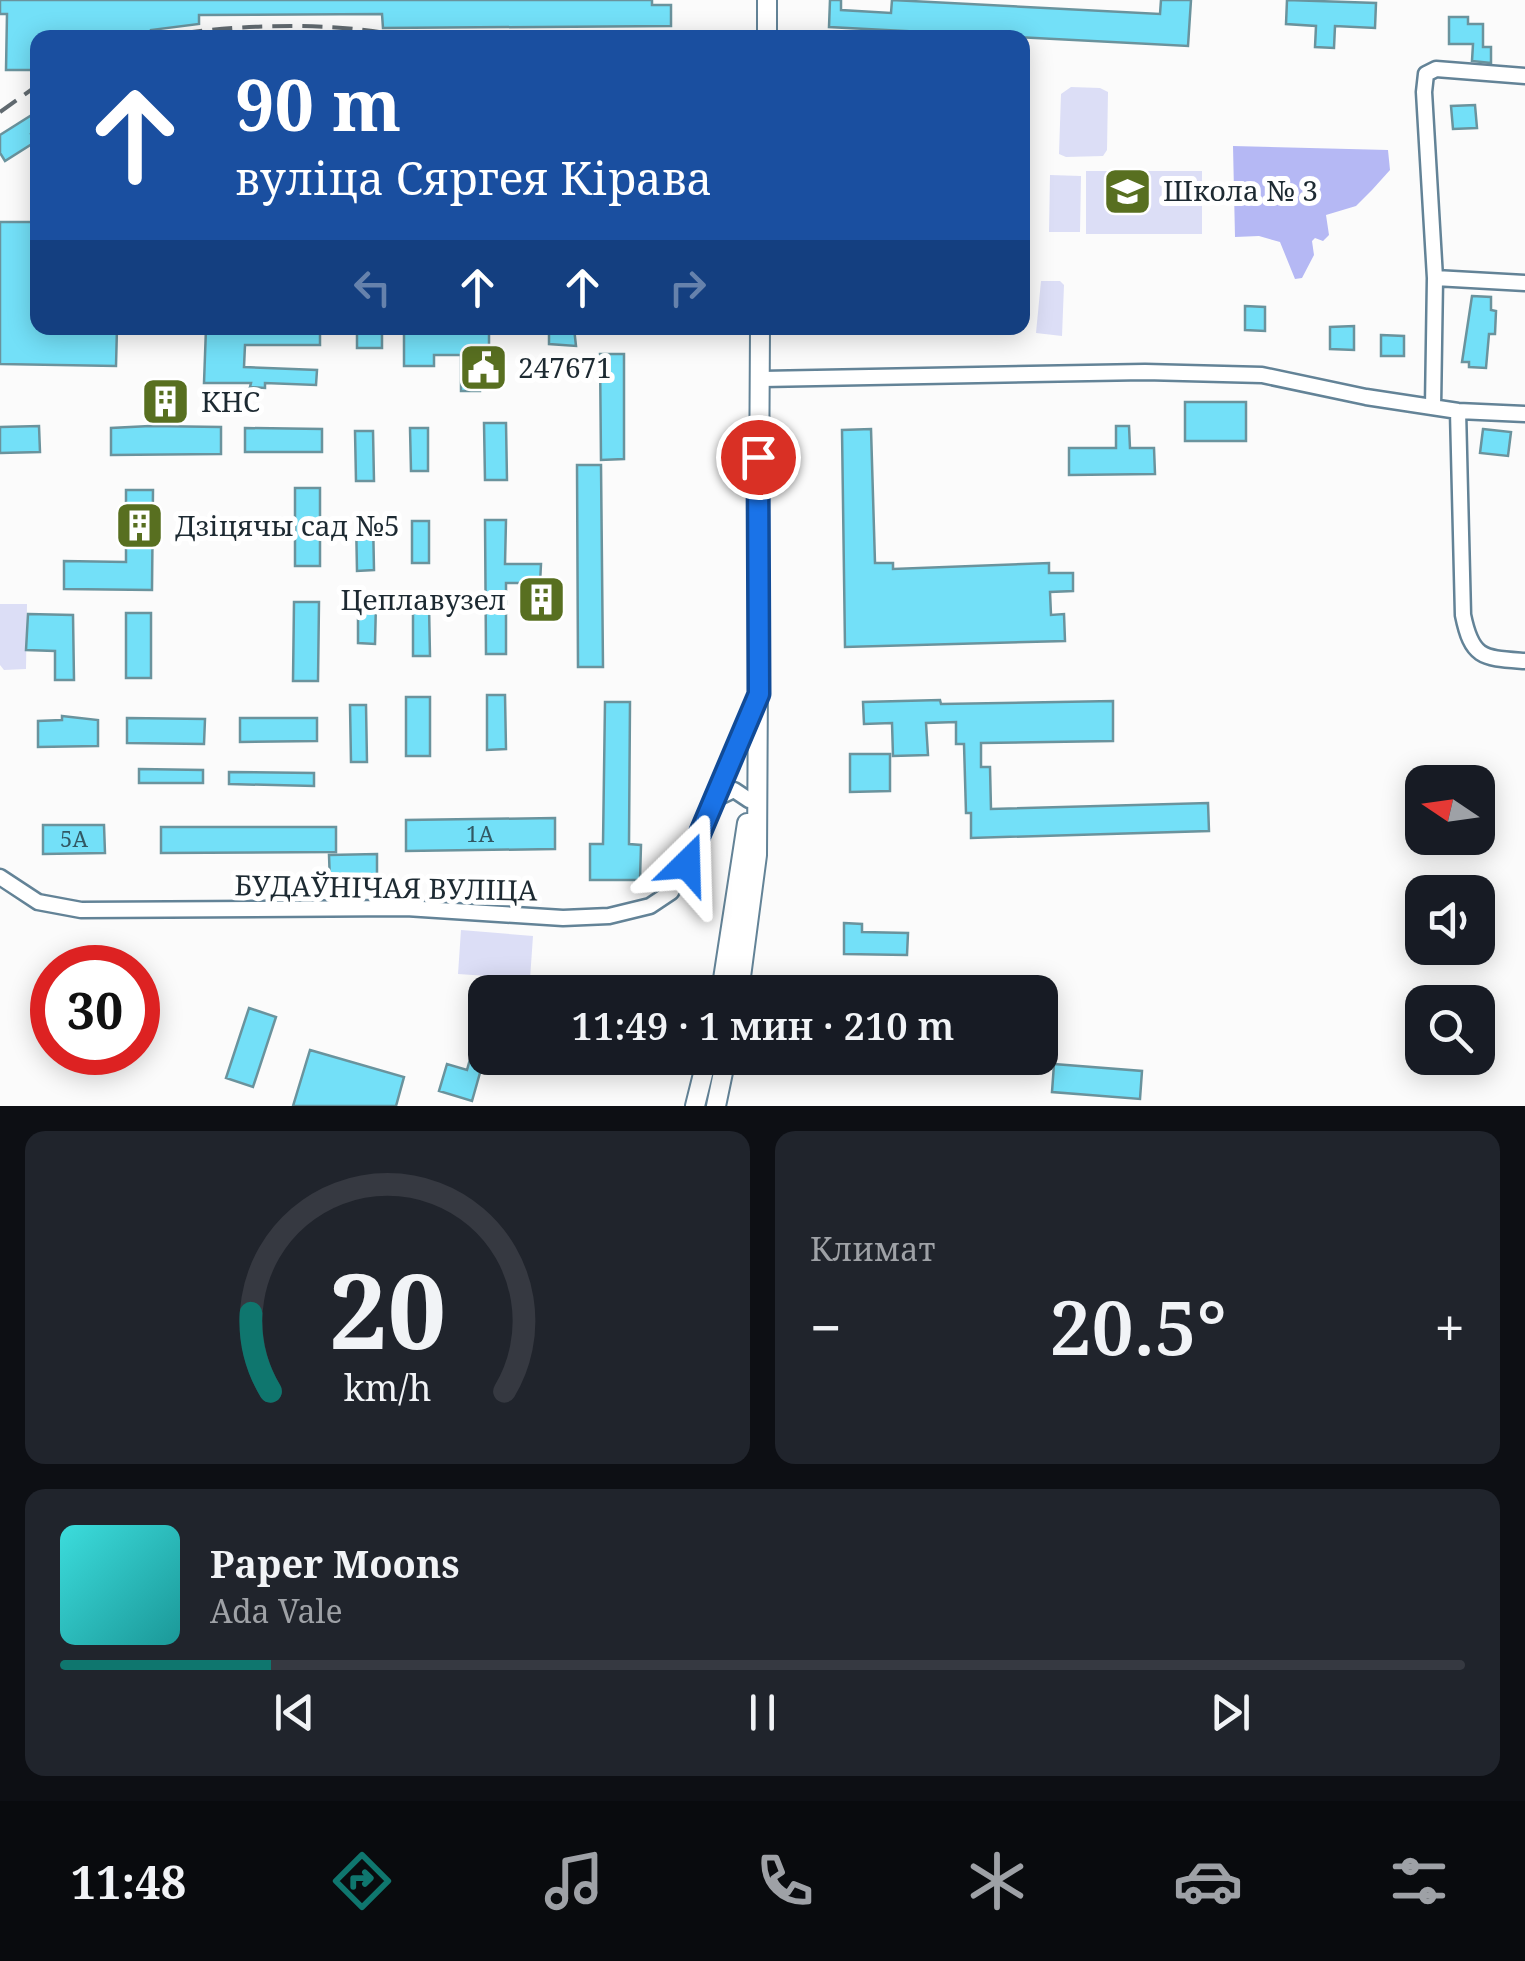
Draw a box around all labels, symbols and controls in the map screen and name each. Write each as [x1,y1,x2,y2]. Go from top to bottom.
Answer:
text: 90 m [235,56,401,152]
icon: ahead [70,70,200,200]
text: вуліца Сяргея Кірава [235,147,712,208]
school or university icon: Школа № 3 [1102,165,1154,217]
place label: Школа № 3 [1163,171,1318,209]
icon: left [345,260,400,315]
icon: ahead [450,260,505,315]
icon: ahead [555,260,610,315]
icon: right [660,260,715,315]
public building icon: 247671 [457,342,509,394]
place label: 247671 [518,348,612,386]
building icon: КНС [140,376,192,428]
place label: КНС [201,382,260,420]
pin [716,415,801,500]
icon: arrive [731,430,786,485]
building icon: Дзіцячы сад №5 [114,500,166,552]
place label: Дзіцячы сад №5 [175,506,400,544]
building icon: Цеплавузел [515,574,567,626]
place label: Цеплавузел [340,580,506,618]
north arrow [1405,765,1495,855]
map controls [1405,765,1495,1075]
position arrow [635,812,739,916]
house number: 1А [466,818,494,848]
house number: 5А [60,823,88,853]
street label: БУДАЎНІЧАЯ ВУЛІЦА [234,865,538,909]
button: sound [1405,875,1495,965]
speed limit sign: 30 [30,945,160,1075]
button: search [1405,985,1495,1075]
text: 11:49 · 1 мин · 210 m [572,999,954,1051]
text: Климат [810,1227,935,1270]
text: 20 [329,1238,446,1379]
text: 20.5° [1049,1275,1227,1377]
text: − [810,1289,842,1364]
text: + [1434,1289,1465,1364]
text: km/h [344,1363,431,1411]
text: Paper Moons [210,1537,460,1589]
text: Ada Vale [210,1589,343,1632]
icon: previous [267,1685,322,1740]
icon: pause [735,1685,790,1740]
icon: next [1203,1685,1258,1740]
icon: directions [327,1846,397,1916]
icon: music [539,1846,609,1916]
icon: phone [750,1846,820,1916]
icon: climate [962,1846,1032,1916]
icon: car [1173,1846,1243,1916]
icon: filters [1384,1846,1454,1916]
text: 11:48 [71,1851,186,1912]

